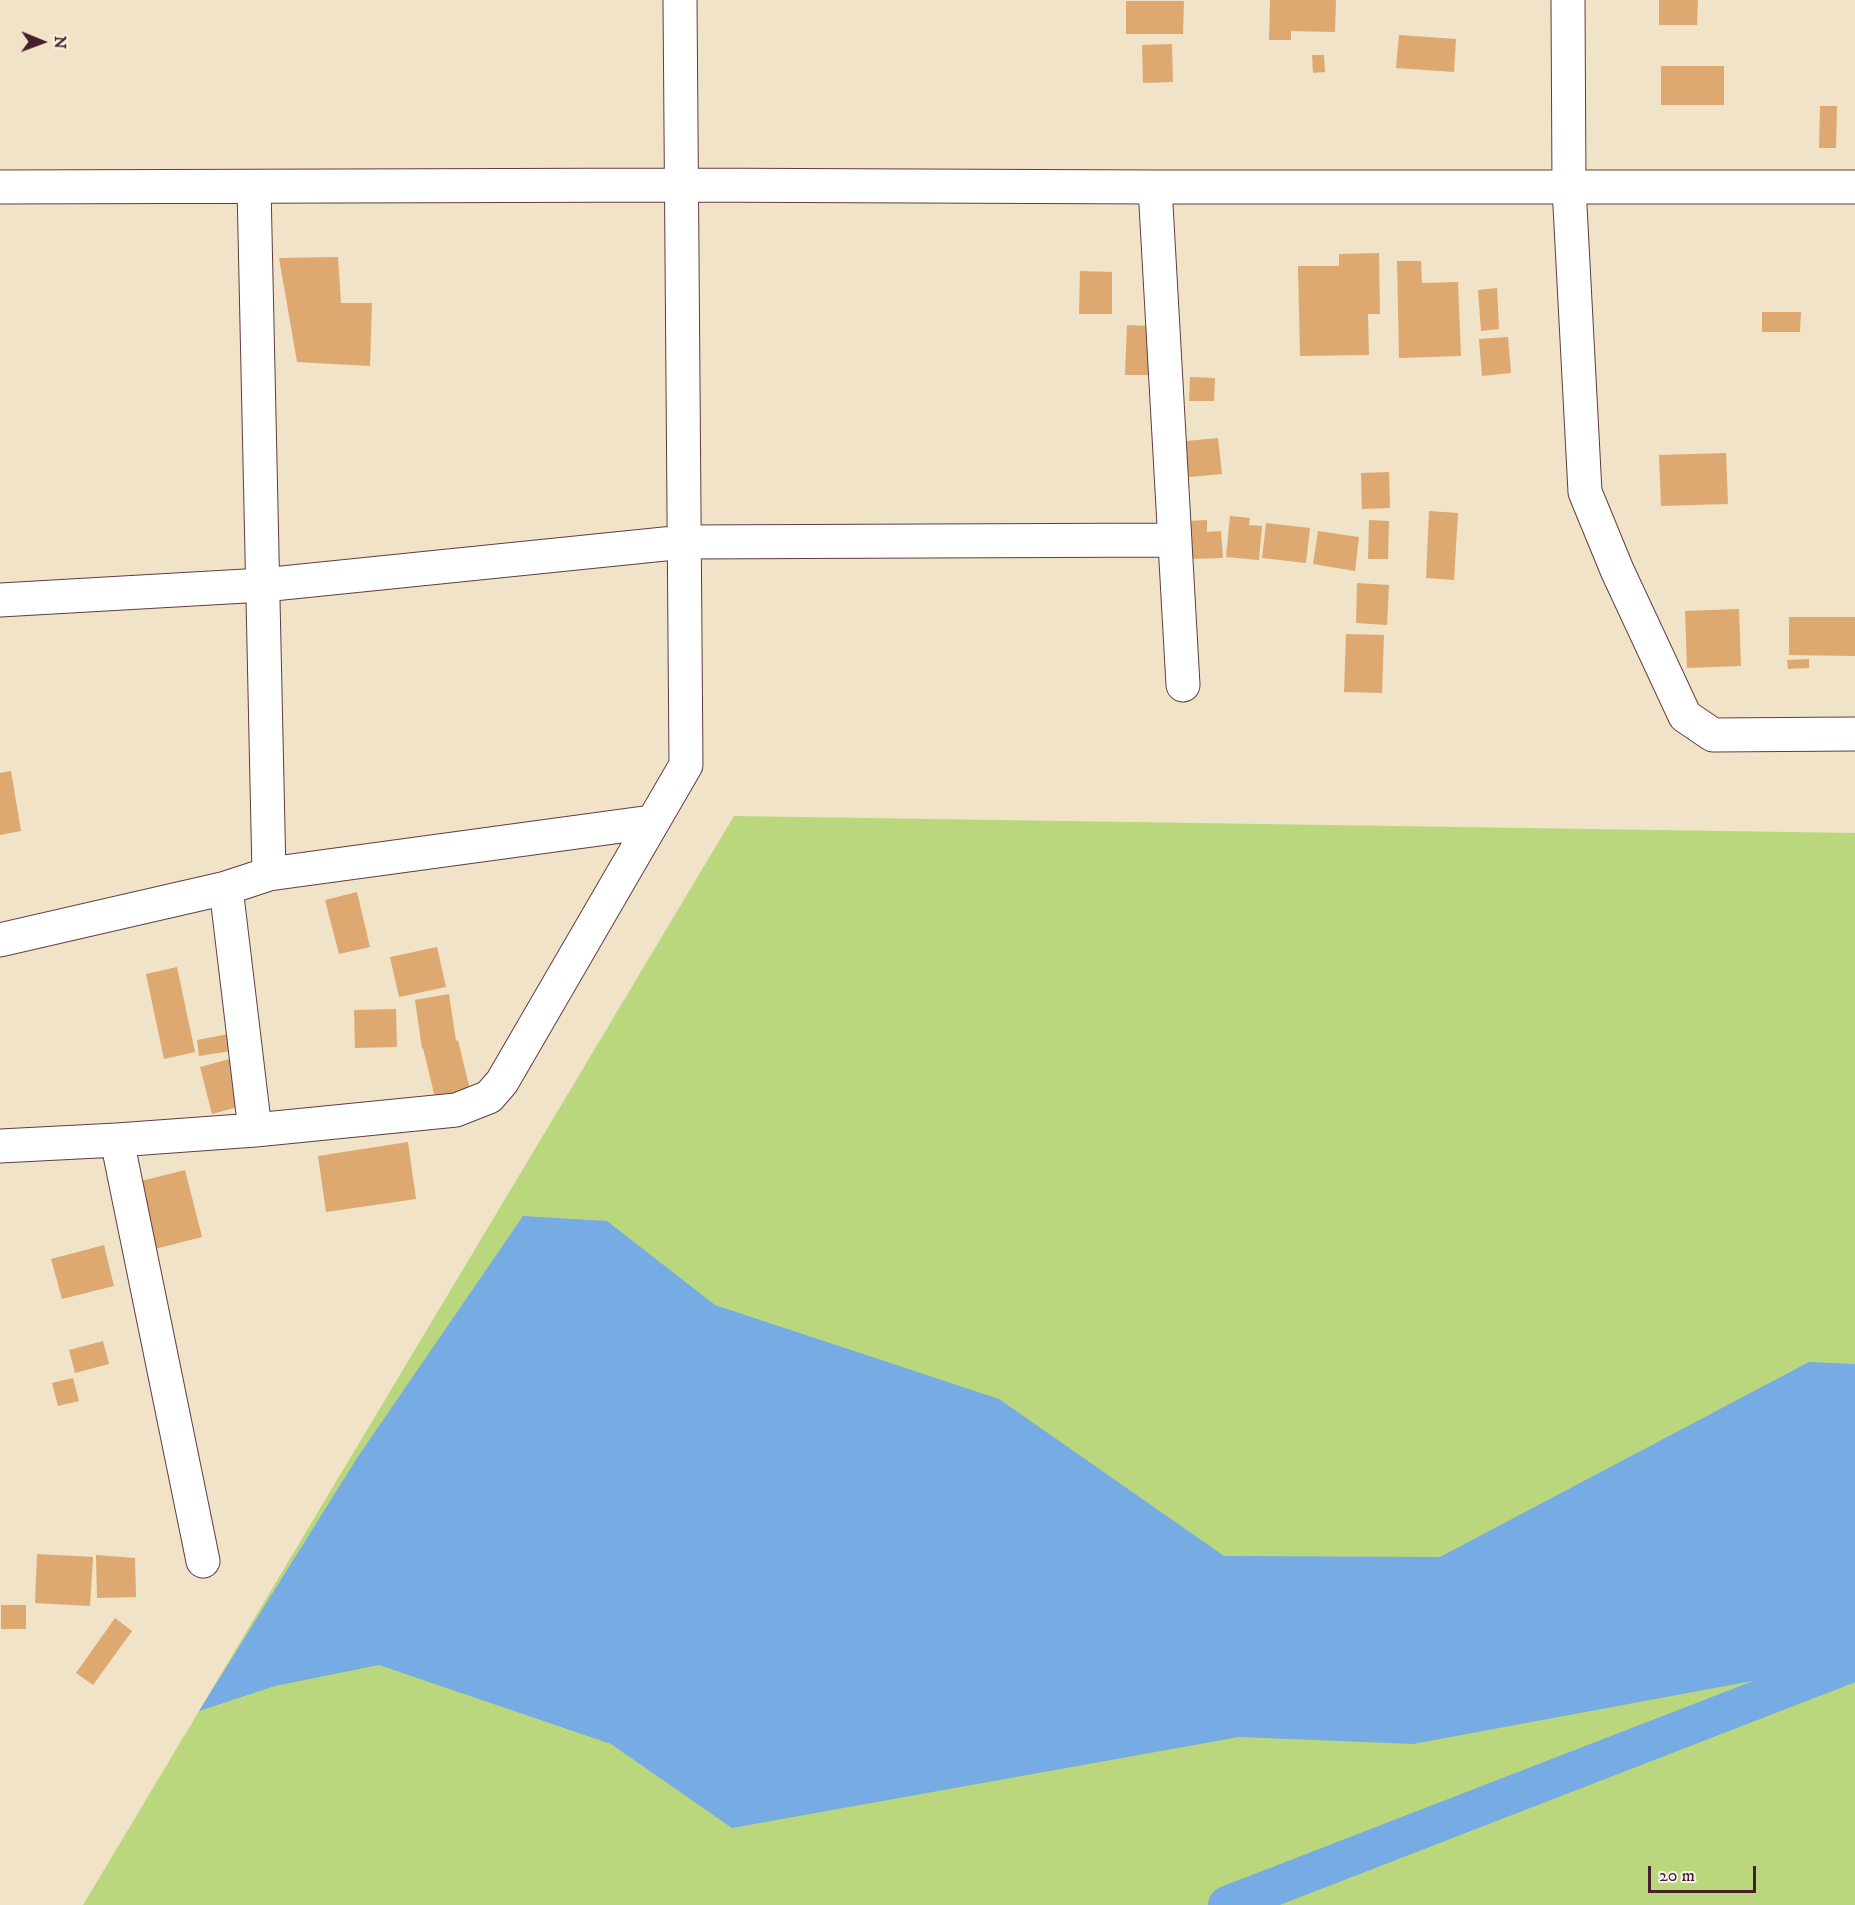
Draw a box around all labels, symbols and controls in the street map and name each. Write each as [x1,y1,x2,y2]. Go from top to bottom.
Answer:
north arrow [12,12,72,72]
text: N [50,36,70,49]
scale bar [1651,1854,1759,1892]
text: 20 m [1659,1865,1695,1887]

